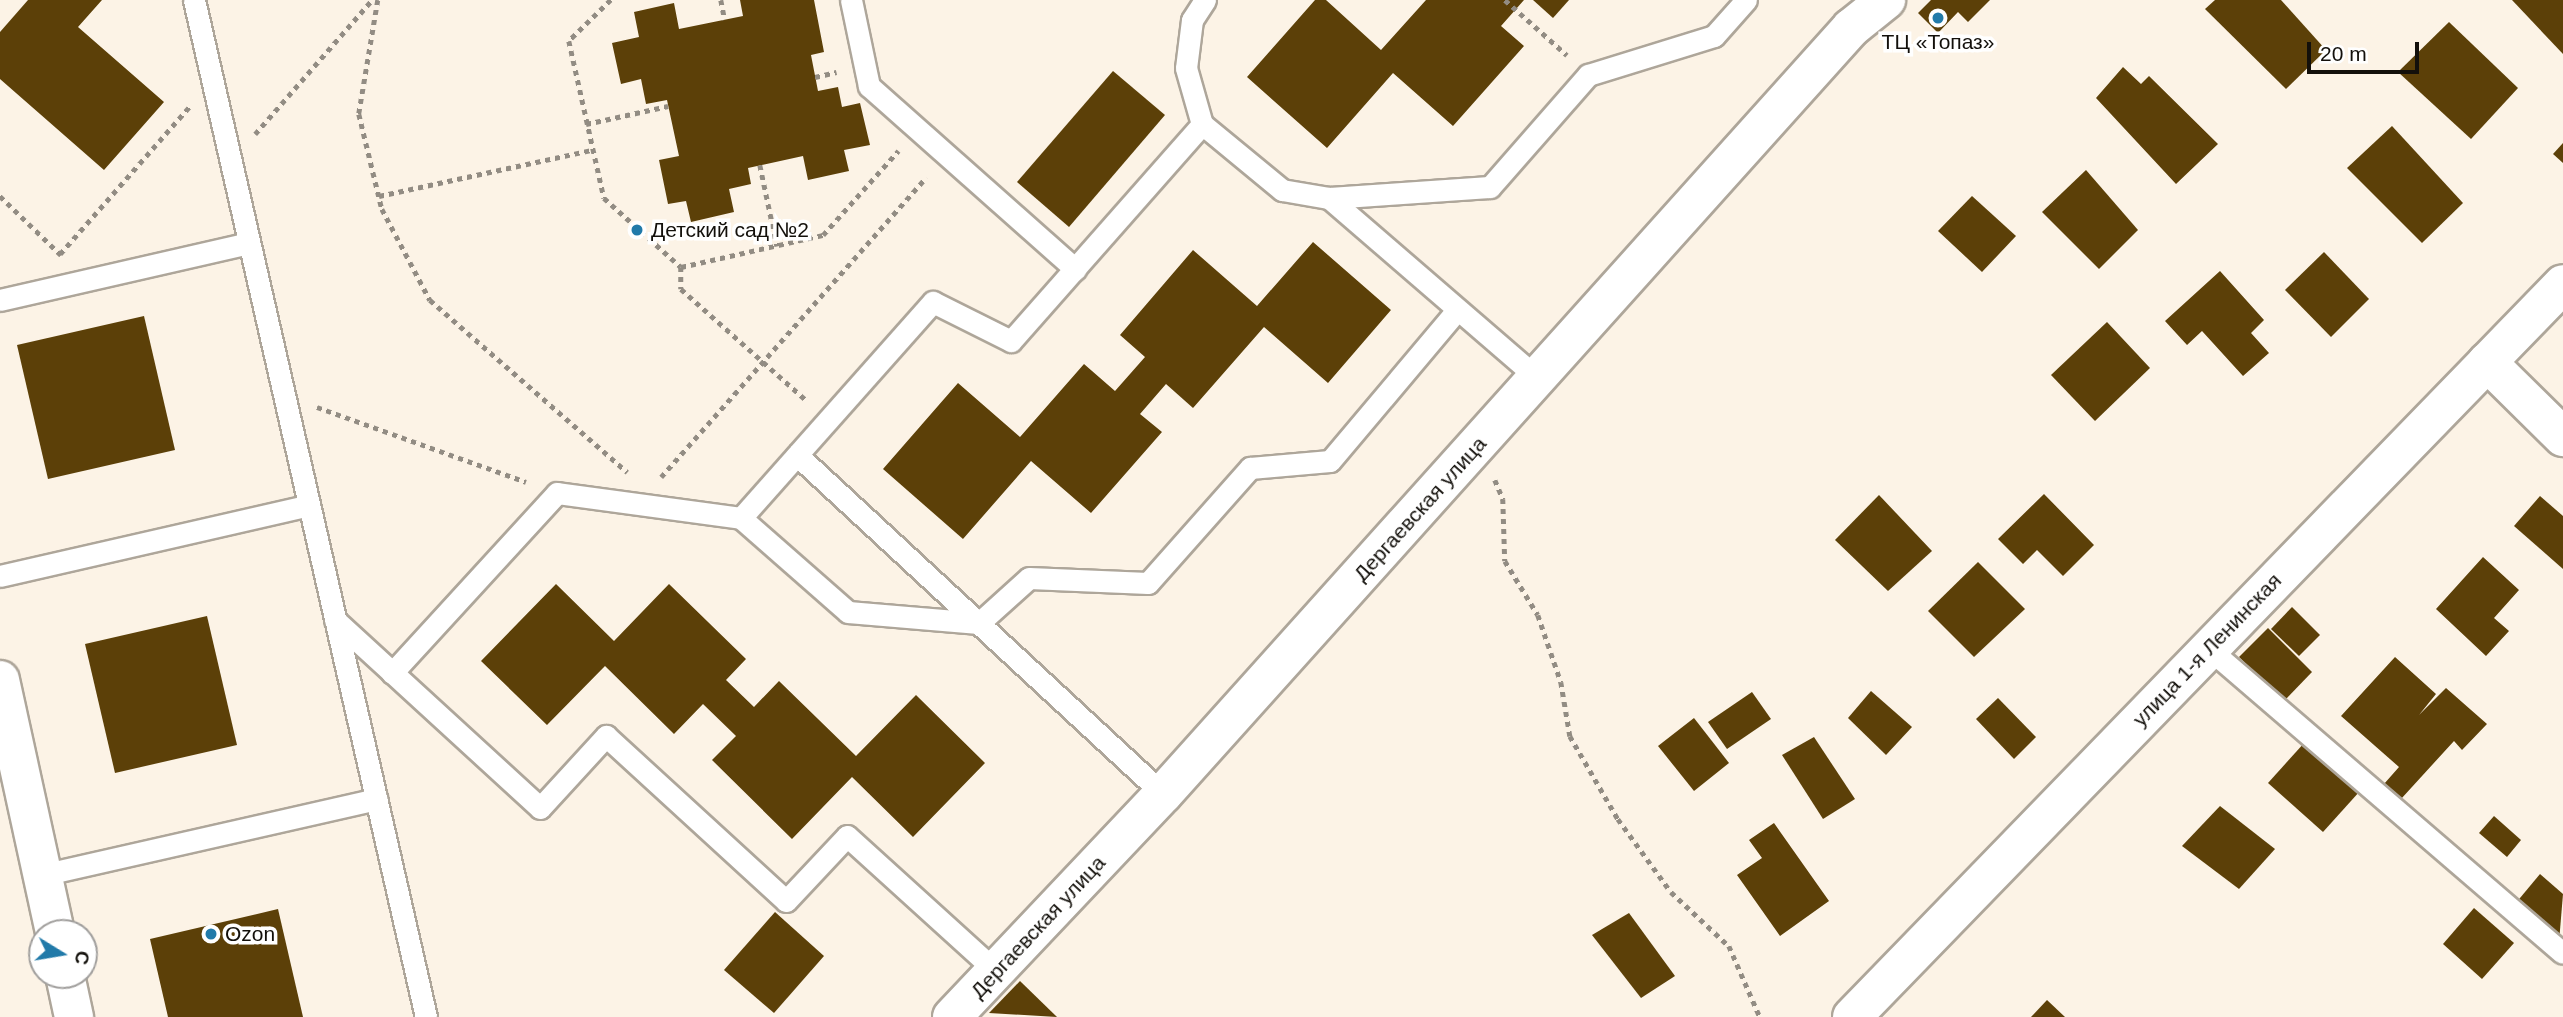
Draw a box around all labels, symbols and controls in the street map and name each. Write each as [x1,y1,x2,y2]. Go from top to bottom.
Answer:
marker: ТЦ «Топаз» [1930,10,1946,26]
scale bar [2311,28,2423,72]
place label: ТЦ «Топаз» [1882,29,1994,55]
text: 20 m [2320,42,2367,65]
place label: Детский сад №2 [651,217,809,243]
marker: Детский сад №2 [629,222,645,238]
street label: Дергаевская улица [1348,432,1492,586]
street label: улица 1-я Ленинская [2127,568,2287,732]
street label: Дергаевская улица [965,850,1111,1004]
north arrow [28,919,98,989]
place label: Ozon [225,921,275,947]
marker: Ozon [203,926,219,942]
text: С [71,949,94,966]

